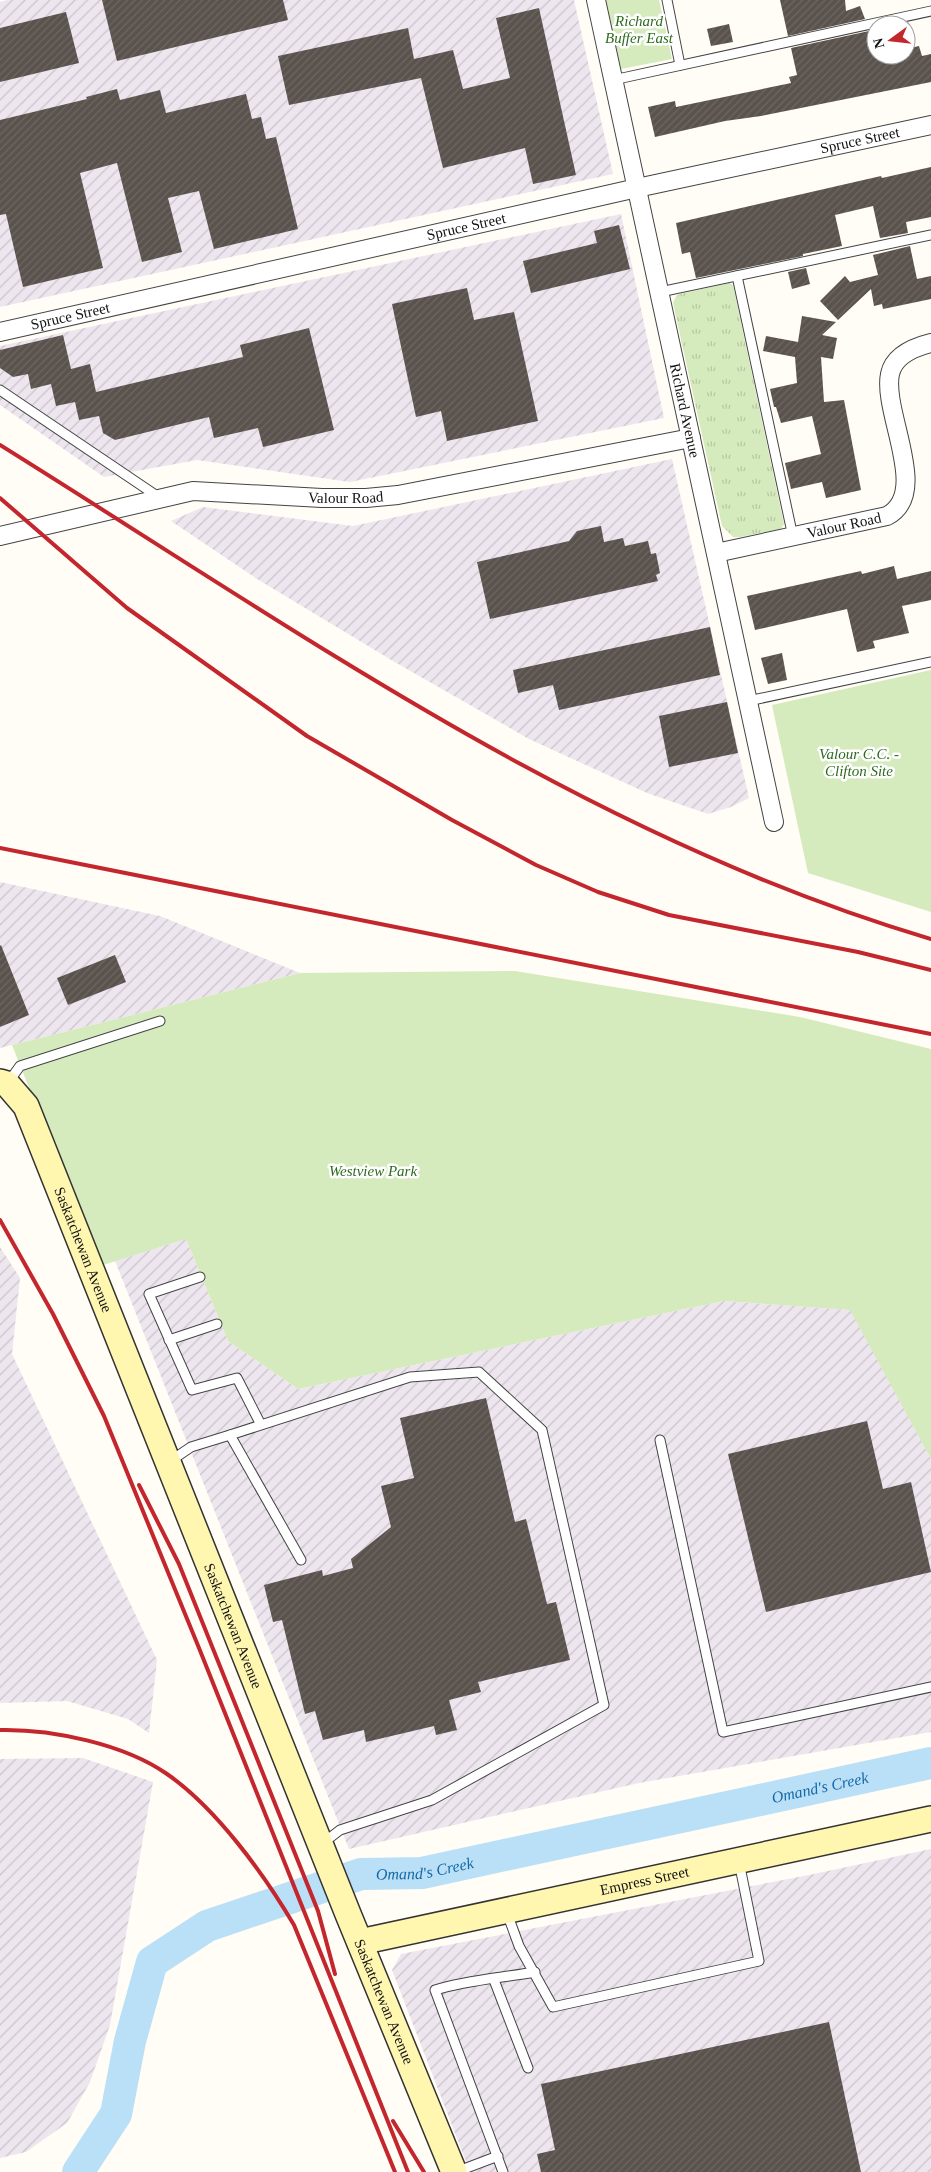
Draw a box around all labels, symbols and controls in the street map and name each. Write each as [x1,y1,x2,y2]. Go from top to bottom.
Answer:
park label: Richard Buffer East [605,13,674,46]
north arrow [866,15,916,65]
text: N [870,36,887,50]
street label: Spruce Street [819,124,902,156]
street label: Spruce Street [425,210,508,243]
street label: Spruce Street [29,299,112,333]
street label: Richard Avenue [667,362,703,459]
street label: Valour Road [307,488,385,506]
street label: Valour Road [805,509,883,541]
park label: Valour C.C. - Clifton Site [819,746,899,779]
park label: Westview Park [329,1163,417,1179]
street label: Saskatchewan Avenue [51,1185,116,1315]
street label: Saskatchewan Avenue [201,1561,265,1691]
water label: Omand's Creek [770,1768,871,1806]
water label: Omand's Creek [376,1853,476,1882]
street label: Empress Street [599,1863,691,1898]
street label: Saskatchewan Avenue [351,1937,417,2067]

